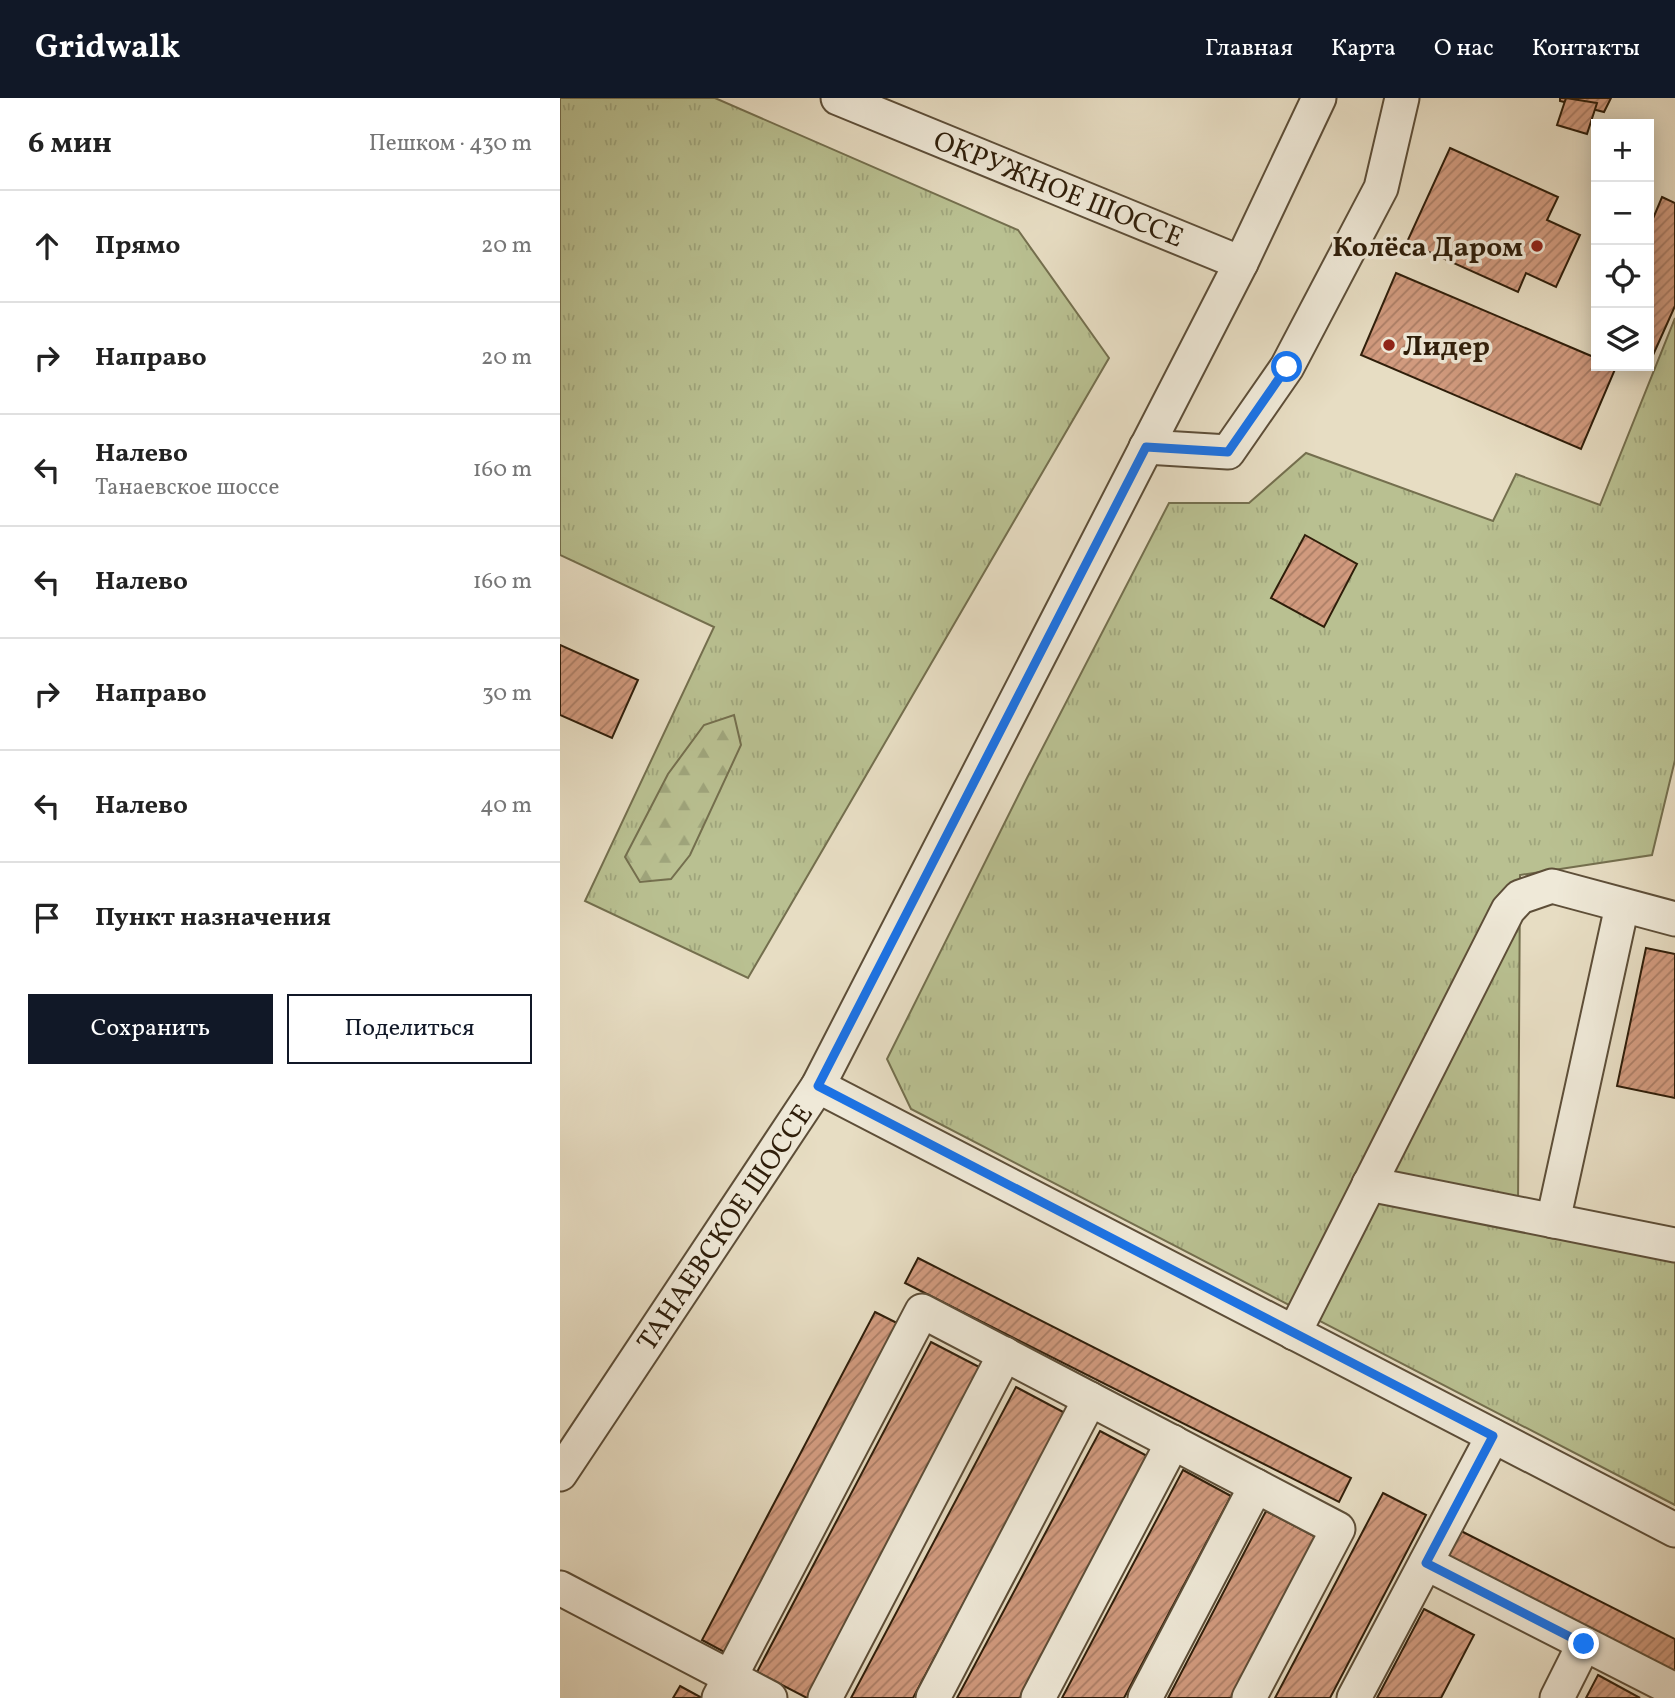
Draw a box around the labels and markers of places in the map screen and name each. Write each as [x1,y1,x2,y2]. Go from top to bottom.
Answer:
place label: Колёса Даром [1332,229,1523,268]
marker: Колёса Даром [1529,238,1545,254]
place label: Лидер [1403,328,1490,367]
marker: Лидер [1381,337,1397,353]

